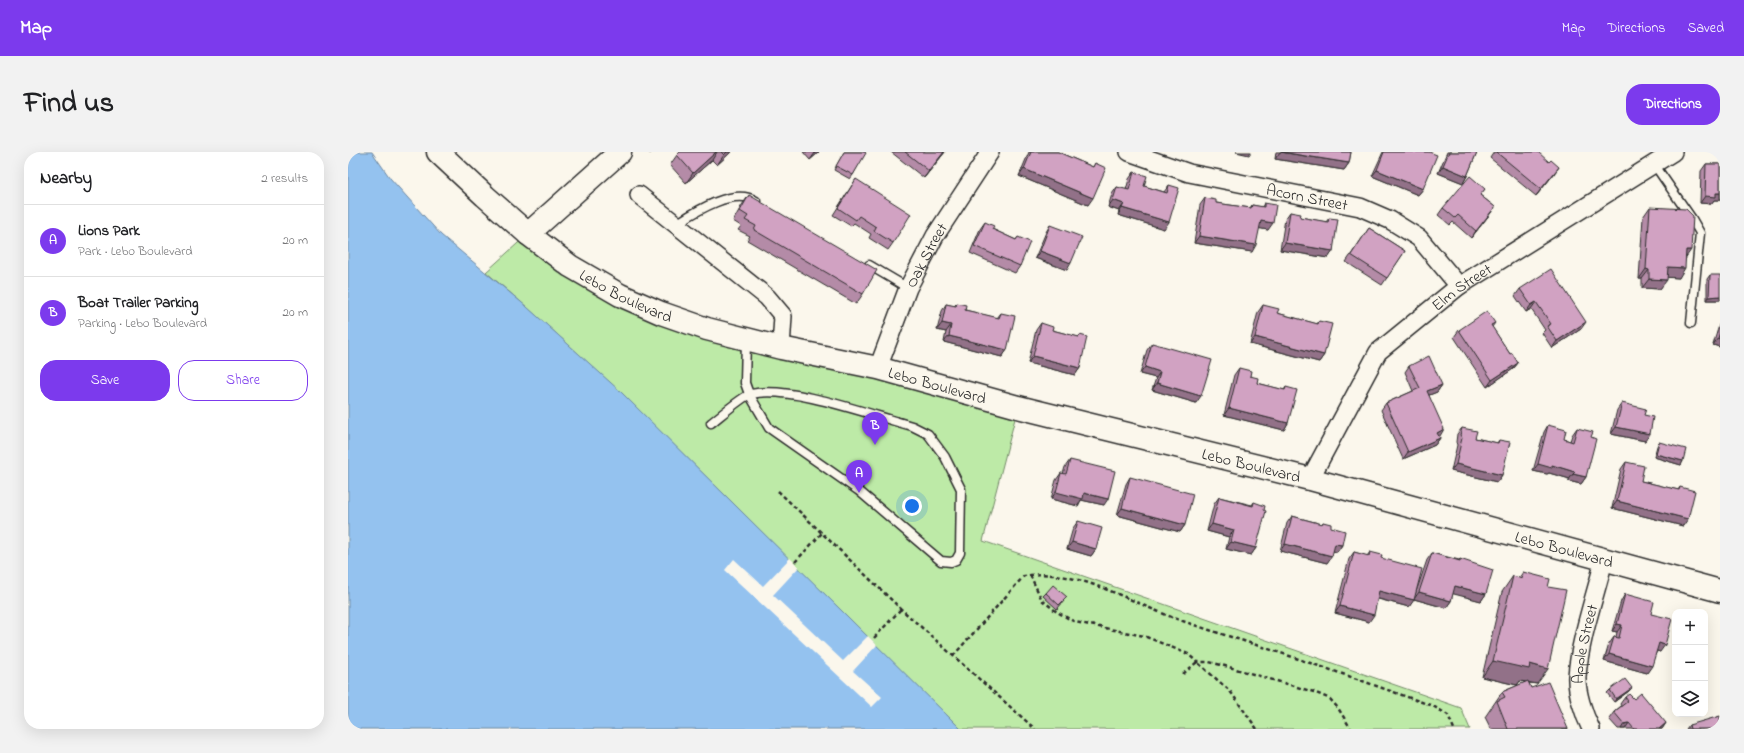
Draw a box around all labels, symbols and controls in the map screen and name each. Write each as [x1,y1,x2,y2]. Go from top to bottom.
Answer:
text: Map [20,15,52,42]
text: Map [1562,18,1585,39]
text: Directions [1607,18,1665,39]
text: Saved [1687,18,1724,39]
text: Find us [24,84,114,125]
button: Directions [1626,84,1720,125]
text: Nearby [40,166,92,191]
text: 2 results [261,169,308,188]
street label: Acorn Street [1264,179,1350,218]
street label: Oak Street [900,218,955,292]
text: Lions Park [78,220,140,242]
text: A [49,231,57,250]
text: 20 m [283,231,308,250]
text: Park · Lebo Boulevard [78,242,193,261]
street label: Elm Street [1427,258,1498,318]
street label: Lebo Boulevard [574,264,675,330]
text: Boat Trailer Parking [78,292,198,314]
text: B [49,303,57,322]
text: 20 m [283,303,308,322]
text: Parking · Lebo Boulevard [78,314,207,333]
button: Save [40,360,170,401]
button: Share [178,360,308,401]
street label: Lebo Boulevard [885,361,989,412]
pin: B [862,412,888,445]
street label: Lebo Boulevard [1199,443,1303,490]
pin: A [846,460,872,493]
your location [902,496,922,516]
street label: Lebo Boulevard [1512,526,1616,575]
street label: Apple Street [1567,601,1606,684]
map controls [1672,609,1708,717]
button: + [1672,609,1708,645]
button: − [1672,645,1708,681]
button: layers [1672,681,1708,717]

